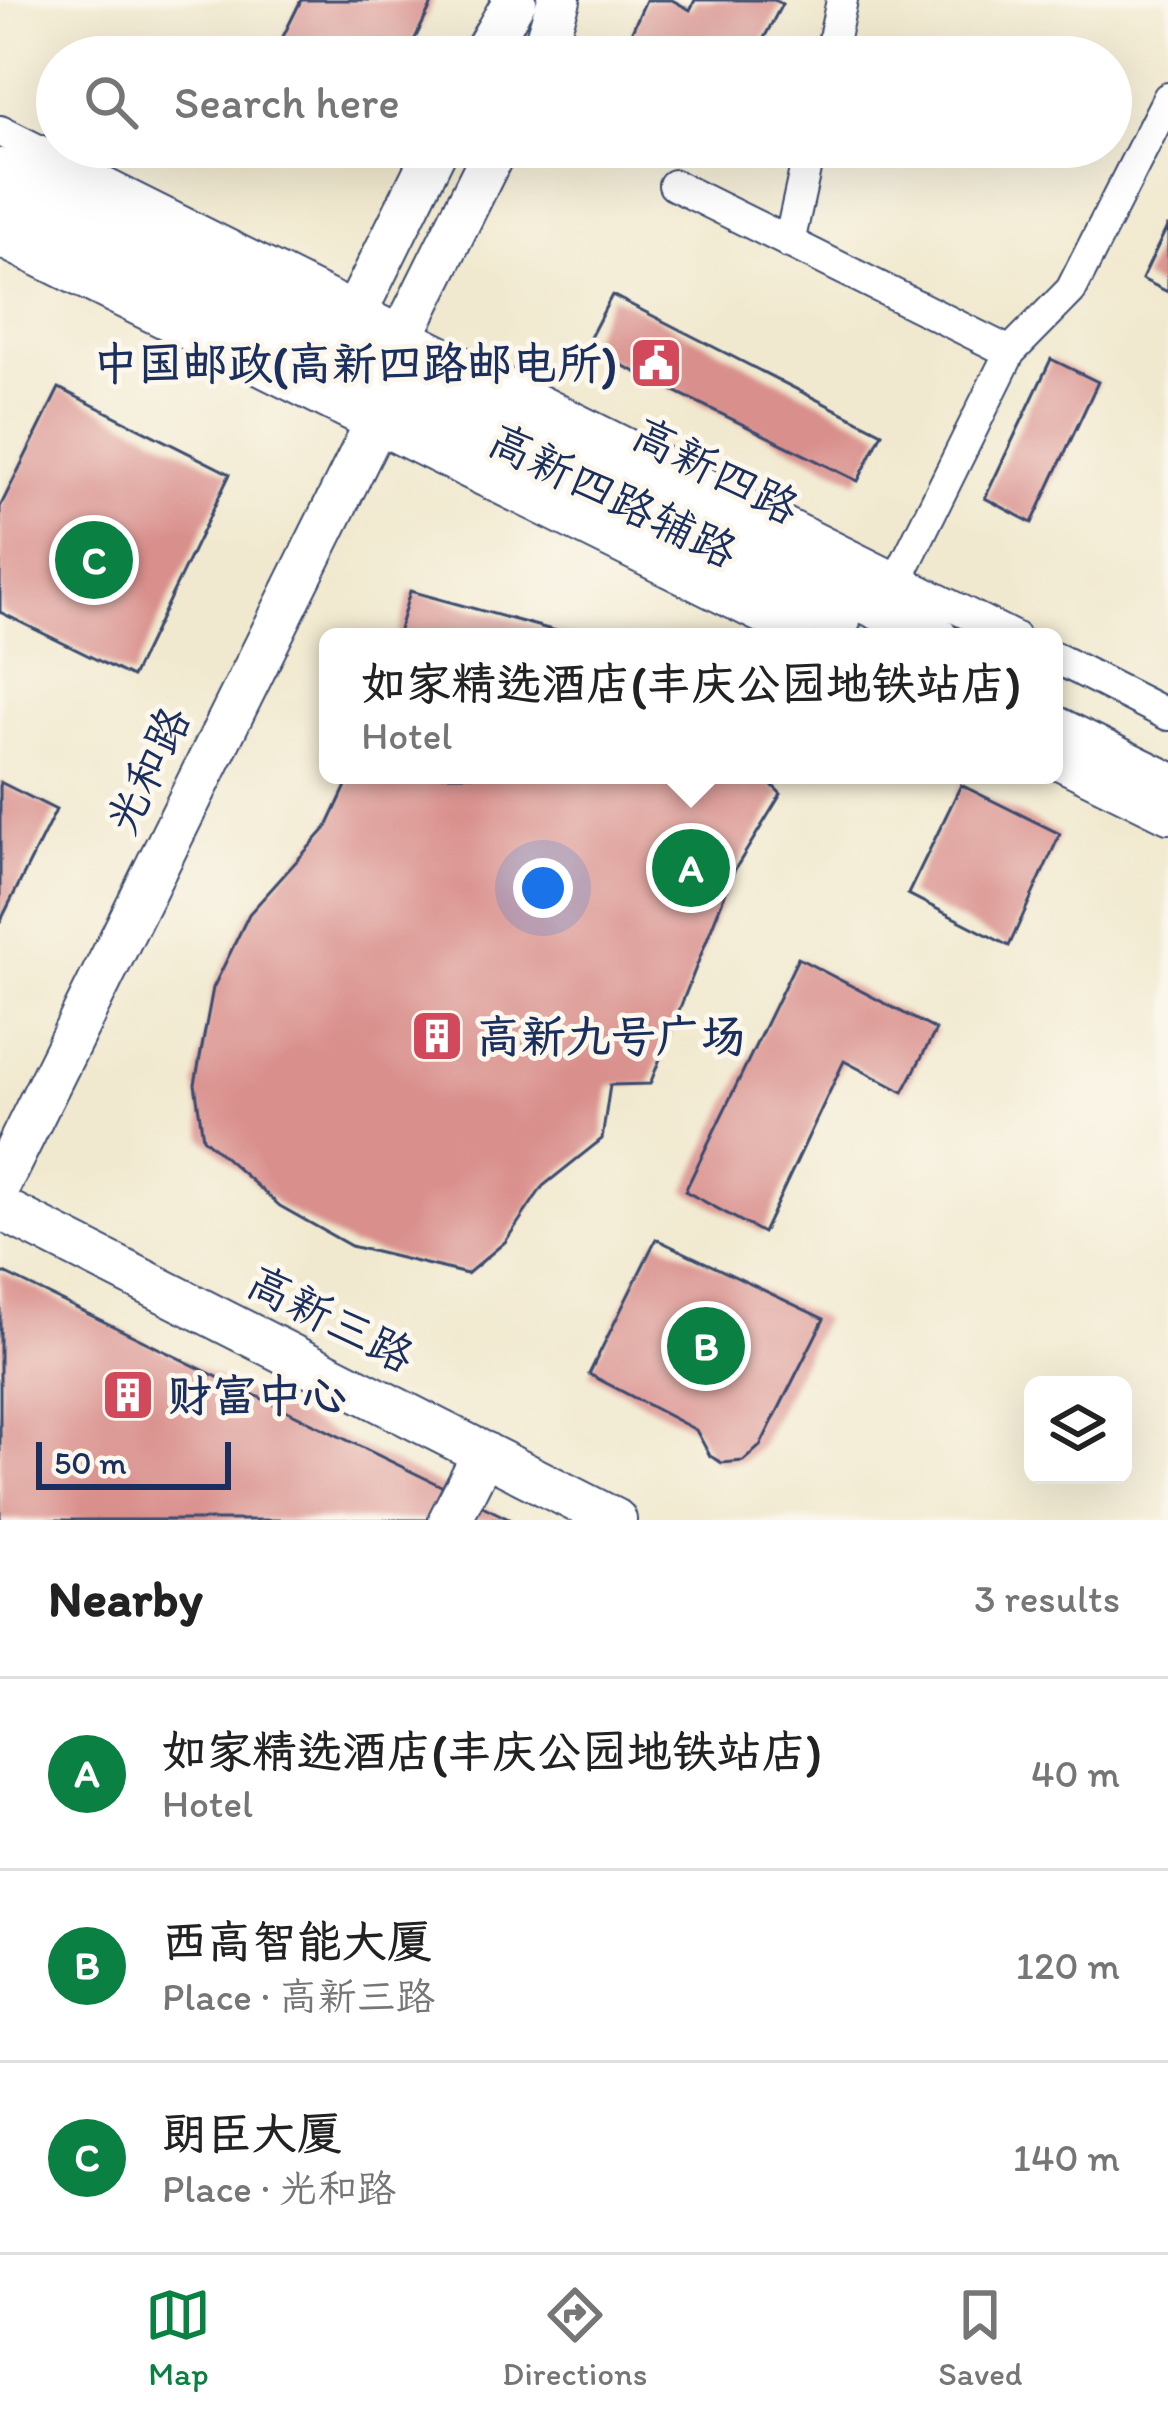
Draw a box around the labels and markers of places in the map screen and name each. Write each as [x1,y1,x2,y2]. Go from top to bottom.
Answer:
public building icon: 中国邮政(高新四路邮电所) [628,335,684,391]
place label: 中国邮政(高新四路邮电所) [93,336,617,390]
pin: C [55,515,133,605]
pin: A [652,823,730,913]
building icon: 高新九号广场 [409,1008,465,1064]
place label: 高新九号广场 [476,1009,746,1063]
pin: B [667,1301,745,1391]
building icon: 财富中心 [100,1367,156,1423]
place label: 财富中心 [167,1368,347,1422]

